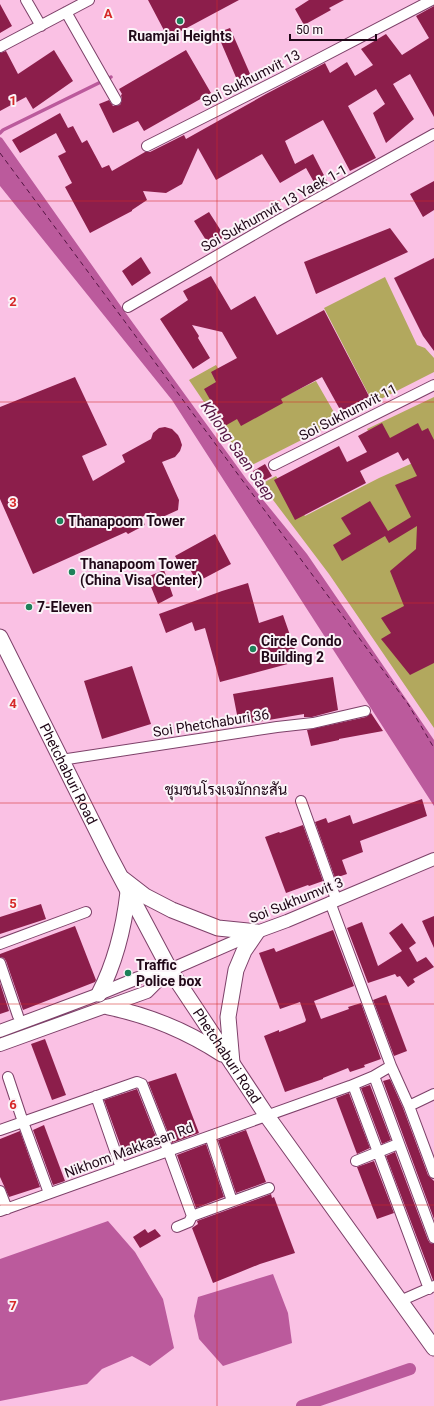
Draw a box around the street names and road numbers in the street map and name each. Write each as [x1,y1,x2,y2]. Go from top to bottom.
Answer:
street label: Soi Sukhumvit 13 [199,46,303,110]
street label: Soi Sukhumvit 13 Yaek 1-1 [198,161,350,255]
street label: Soi Sukhumvit 11 [296,380,400,444]
street label: Soi Phetchaburi 36 [152,706,270,740]
street label: Phetchaburi Road [37,721,100,827]
street label: Soi Sukhumvit 3 [247,874,345,926]
street label: Phetchaburi Road [190,1005,264,1106]
street label: Nikhom Makkasan Rd [62,1119,196,1181]

